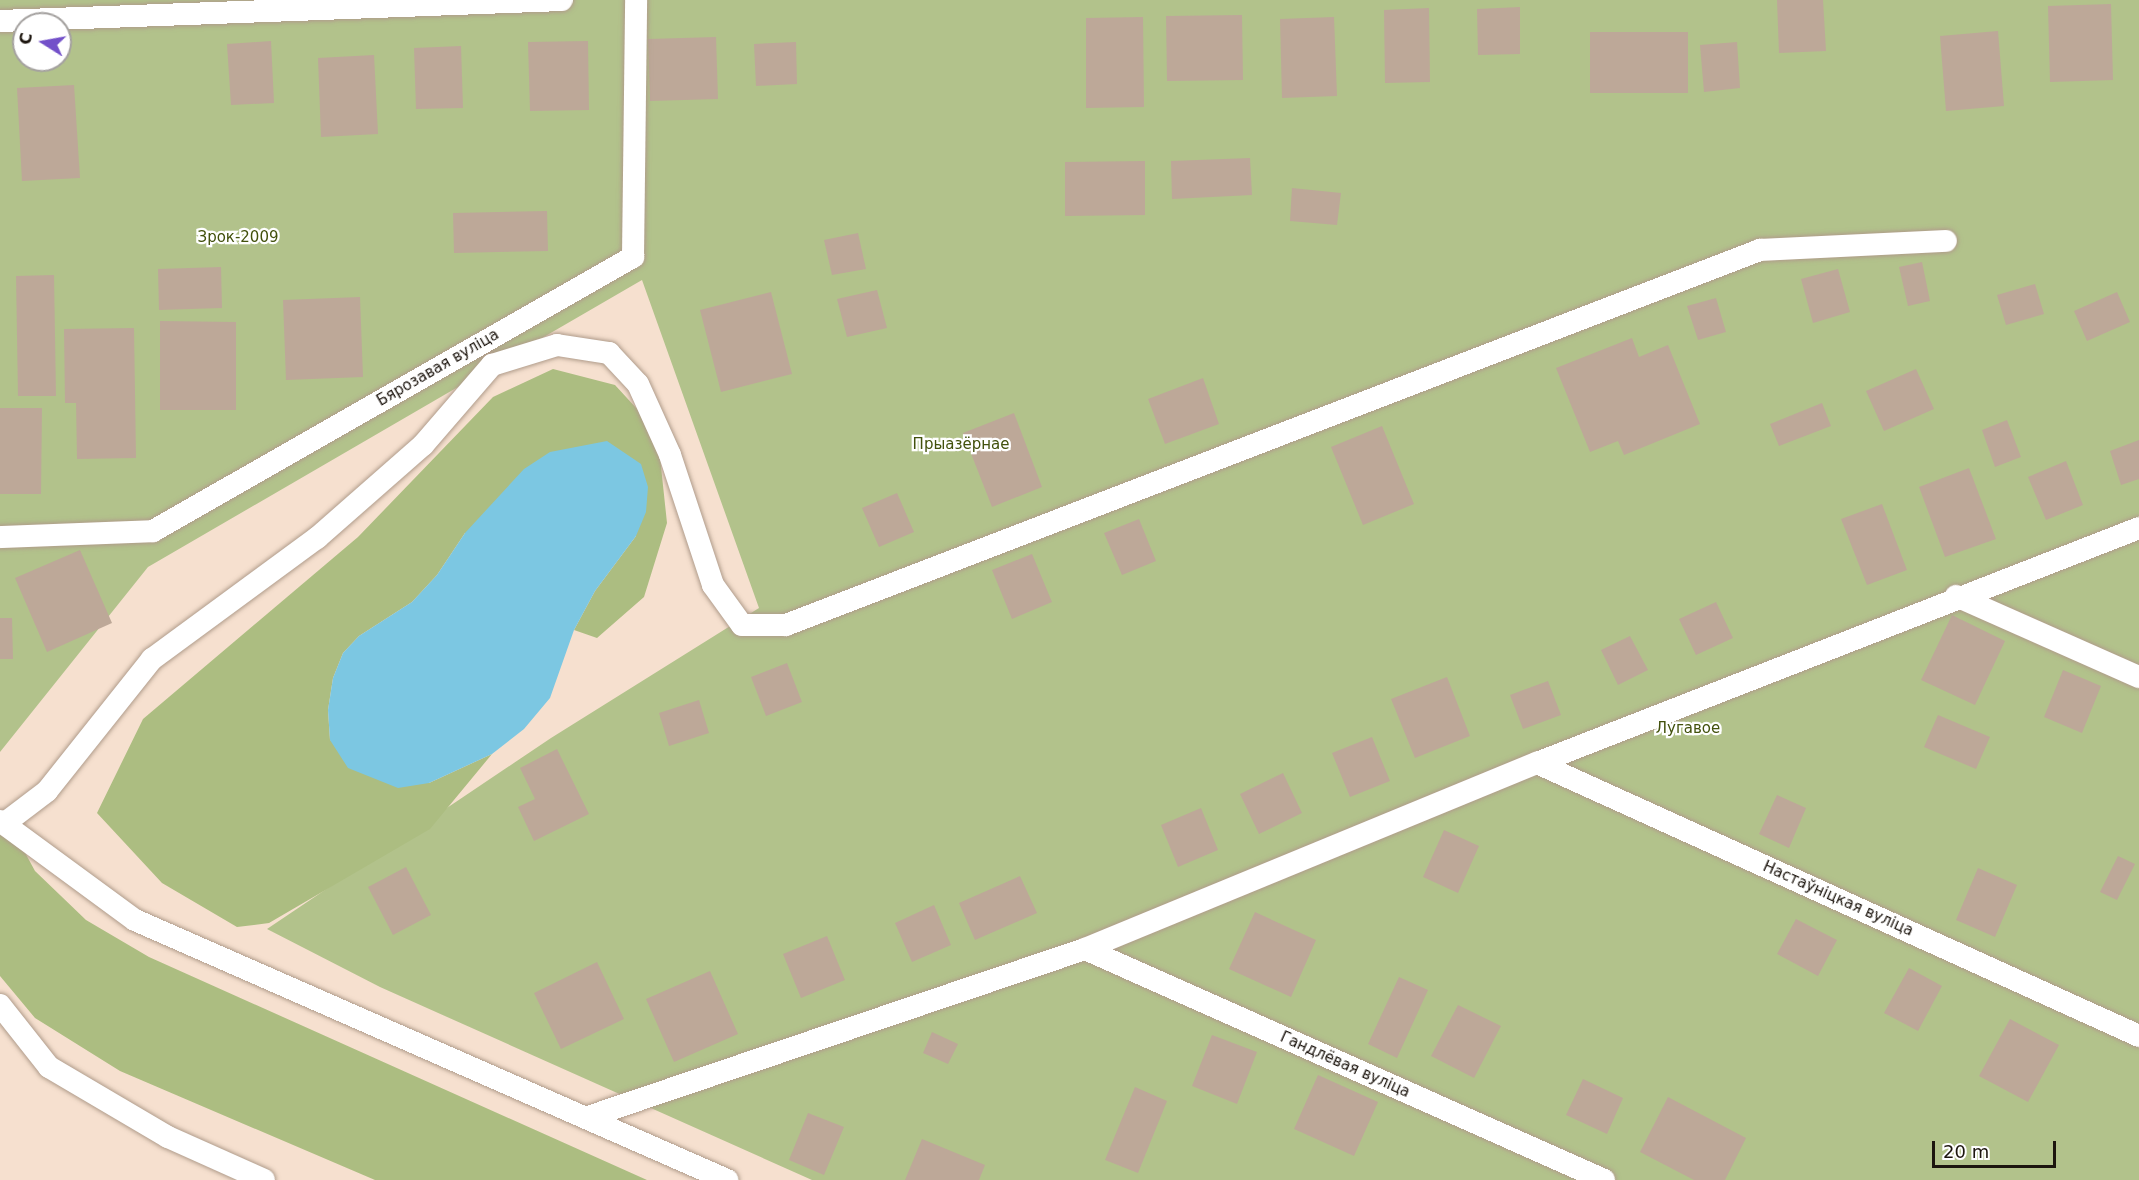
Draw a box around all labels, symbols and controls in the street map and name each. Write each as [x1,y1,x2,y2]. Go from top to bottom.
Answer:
north arrow [12,12,72,72]
text: С [15,31,36,46]
park label: Зрок-2009 [198,229,278,247]
street label: Бярозавая вуліца [374,326,502,410]
park label: Прыазёрнае [913,436,1009,454]
park label: Лугавое [1656,720,1720,738]
street label: Настаўніцкая вуліца [1760,858,1916,940]
street label: Гандлёвая вуліца [1277,1028,1413,1102]
scale bar [1935,1129,2060,1167]
text: 20 m [1943,1141,1989,1162]

